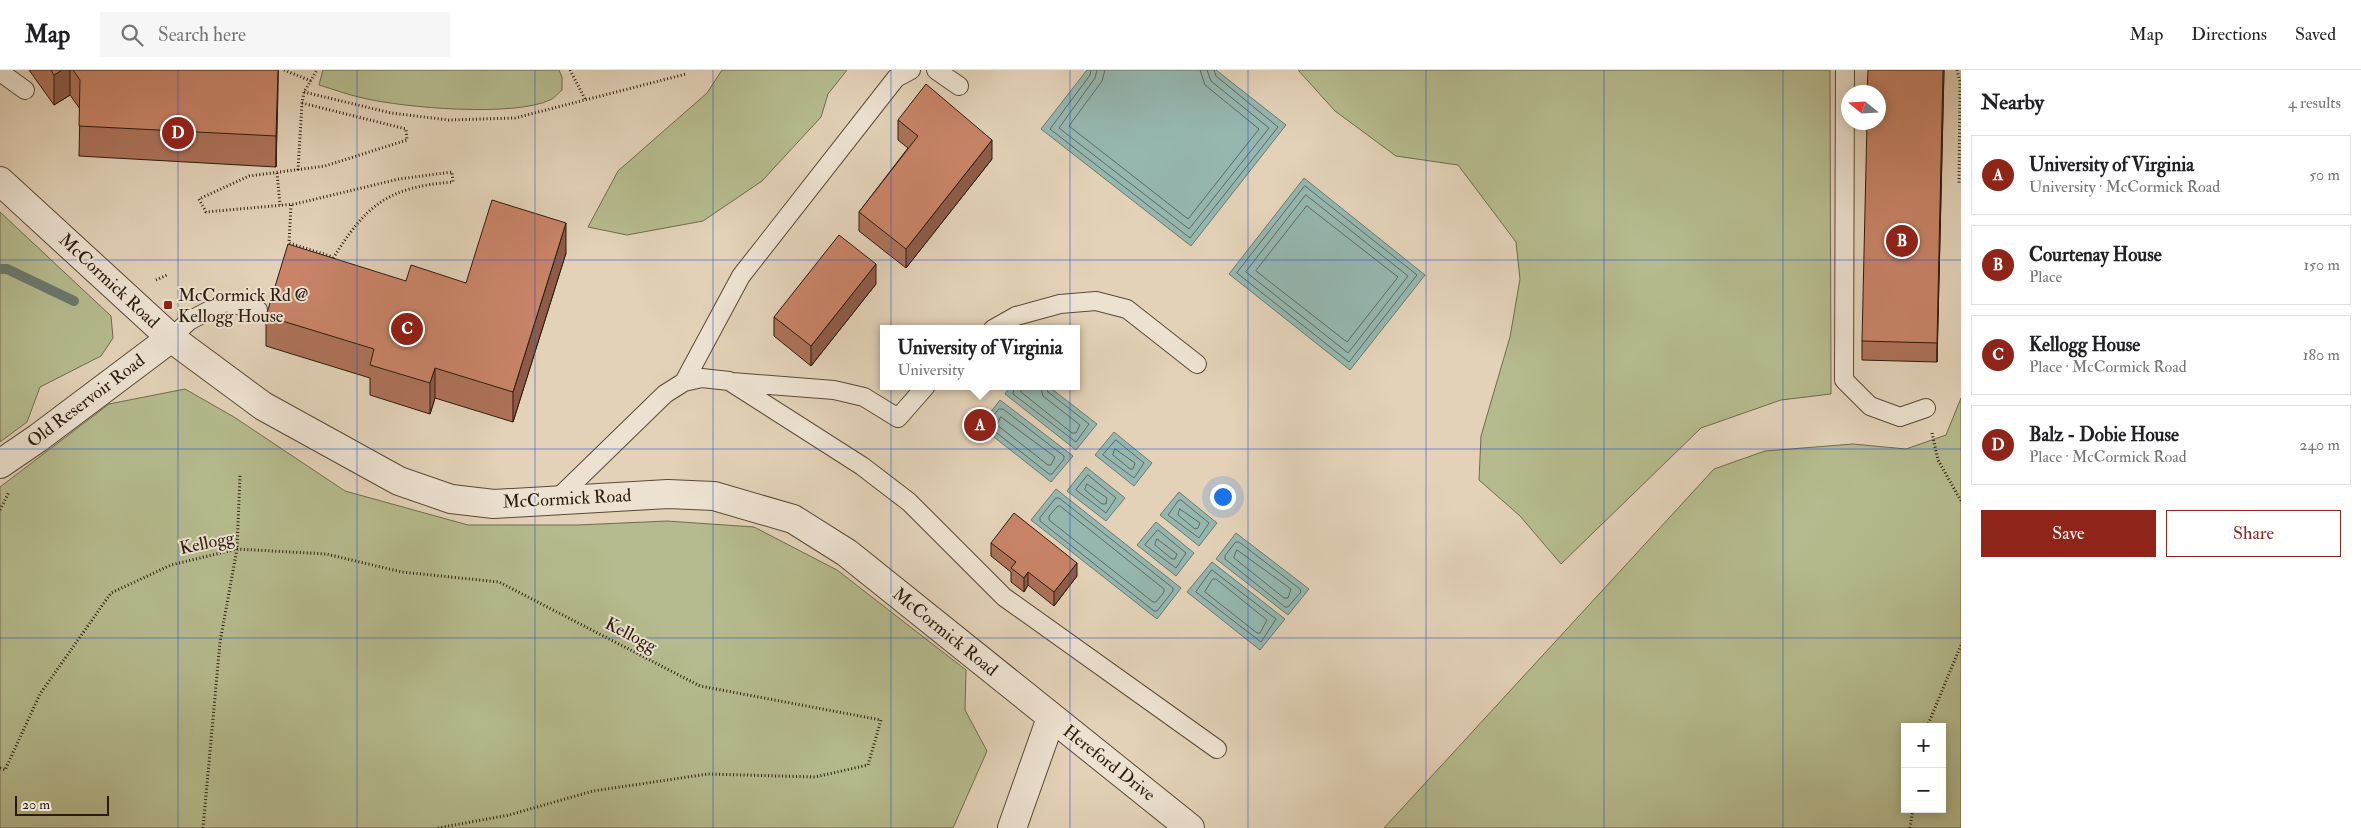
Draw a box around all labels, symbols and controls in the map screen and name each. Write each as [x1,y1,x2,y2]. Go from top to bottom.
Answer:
search box [100,12,450,57]
text: Map [25,19,70,50]
icon: search [118,21,146,49]
text: Search here [158,23,246,47]
text: Map [2130,23,2163,46]
text: Directions [2191,23,2267,46]
text: Saved [2295,23,2336,46]
north arrow [1841,85,1886,130]
text: Nearby [1981,89,2044,116]
text: 4 results [2288,93,2341,113]
pin: D [162,114,194,152]
text: University of Virginia [2029,153,2194,177]
text: A [1993,165,2003,185]
text: 50 m [2309,165,2340,185]
text: University · McCormick Road [2029,177,2220,197]
pin: B [1886,222,1918,260]
street label: McCormick Road [54,229,164,333]
text: Courtenay House [2029,243,2162,267]
text: B [1993,255,2003,275]
text: 150 m [2303,255,2340,275]
text: Place [2029,267,2062,287]
place label: McCormick Rd @ Kellogg House [178,284,309,328]
marker: McCormick Rd @ Kellogg House [162,299,174,311]
pin: C [391,310,423,348]
popup [880,325,1080,390]
text: Kellogg House [2029,333,2140,357]
text: University of Virginia [897,336,1063,360]
text: C [1992,345,2004,365]
text: 180 m [2303,345,2340,365]
street label: Old Reservoir Road [22,349,150,453]
text: Place · McCormick Road [2029,357,2187,377]
text: University [897,360,964,380]
pin: A [964,406,996,444]
text: Balz - Dobie House [2029,423,2179,447]
text: D [1991,435,2005,455]
text: 240 m [2299,435,2340,455]
text: Place · McCormick Road [2029,447,2187,467]
street label: McCormick Road [502,484,632,514]
your location [1210,484,1236,510]
button: Save [1981,510,2156,557]
button: Share [2166,510,2341,557]
street label: Kellogg [178,526,238,560]
street label: McCormick Road [888,583,1002,682]
street label: Kellogg [601,612,662,658]
street label: Hereford Drive [1058,720,1160,807]
map controls [1901,723,1946,813]
button: + [1901,723,1946,768]
button: − [1901,768,1946,813]
scale bar [15,793,109,816]
text: 20 m [22,796,50,813]

